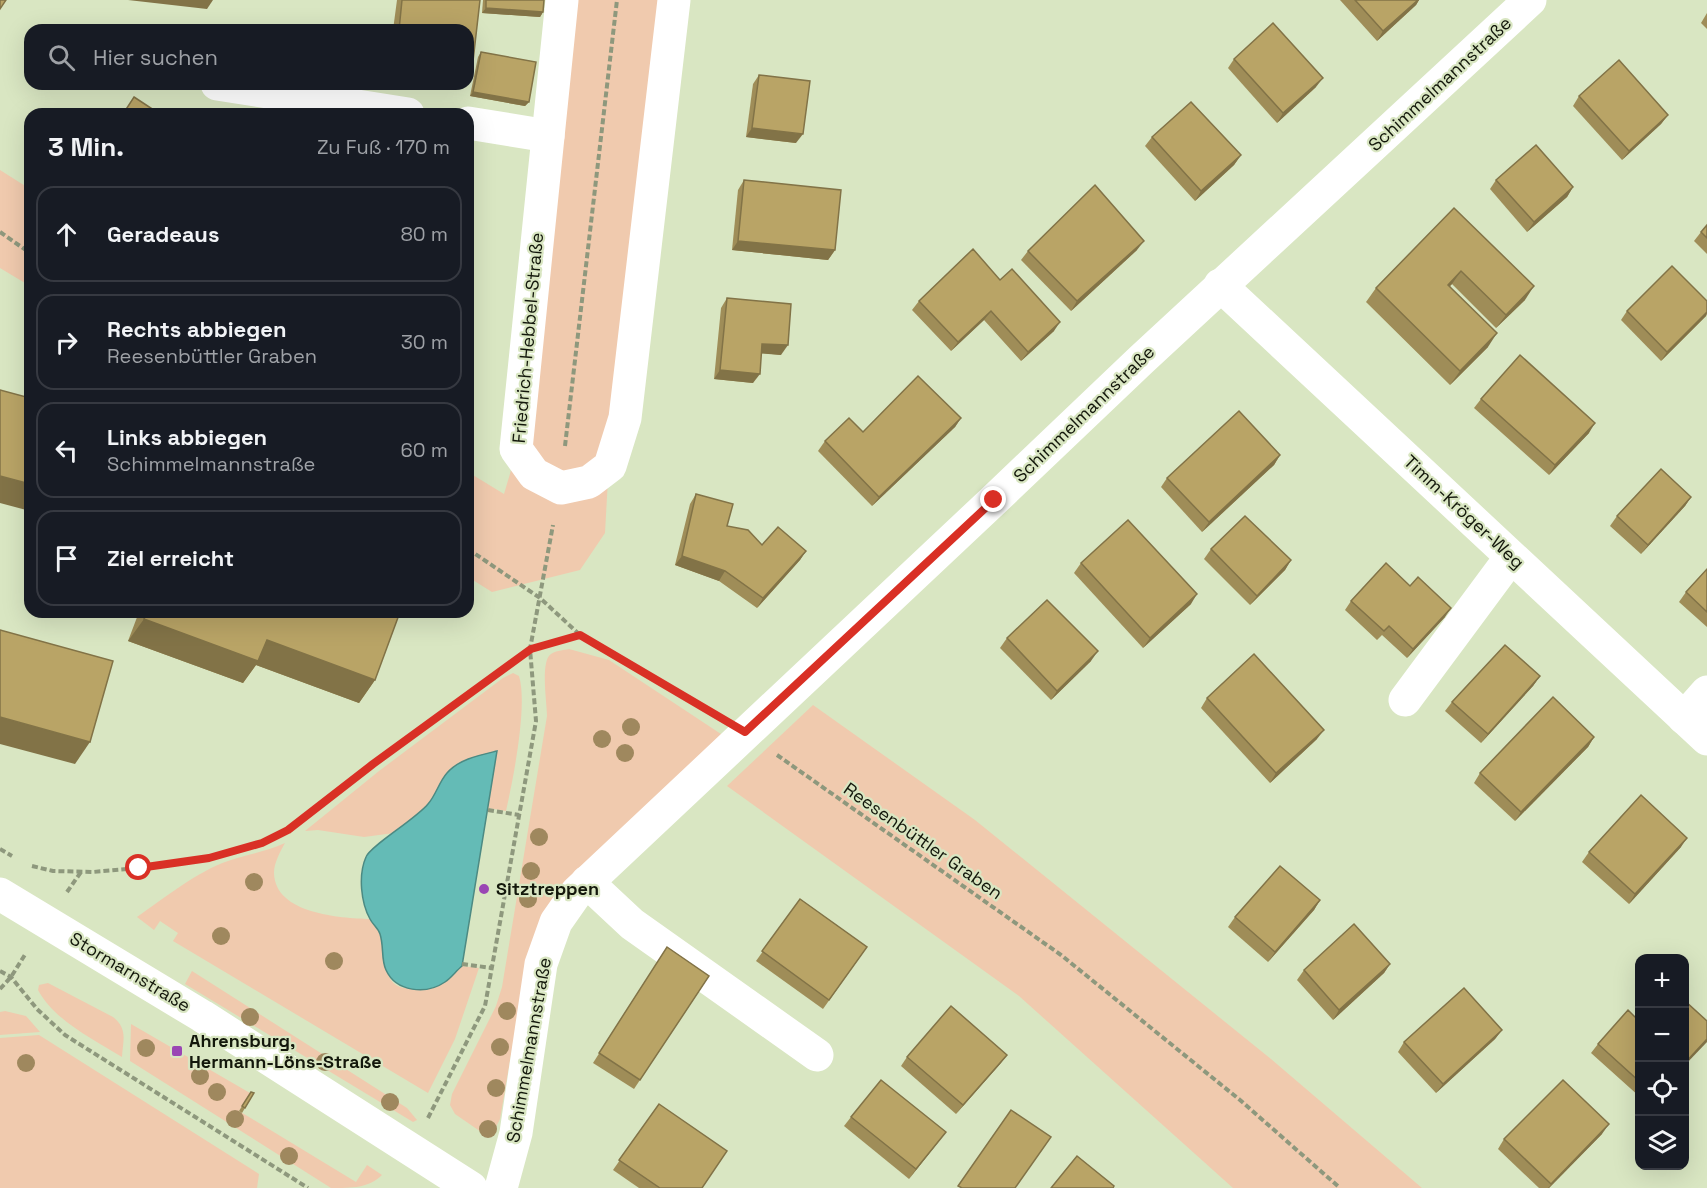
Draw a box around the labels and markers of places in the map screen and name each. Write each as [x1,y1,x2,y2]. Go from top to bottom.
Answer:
place label: Sitztreppen [496,877,599,900]
marker: Sitztreppen [477,882,491,896]
place label: Ahrensburg, Hermann-Löns-Straße [189,1029,382,1073]
marker: Ahrensburg, Hermann-Löns-Straße [170,1044,184,1058]

